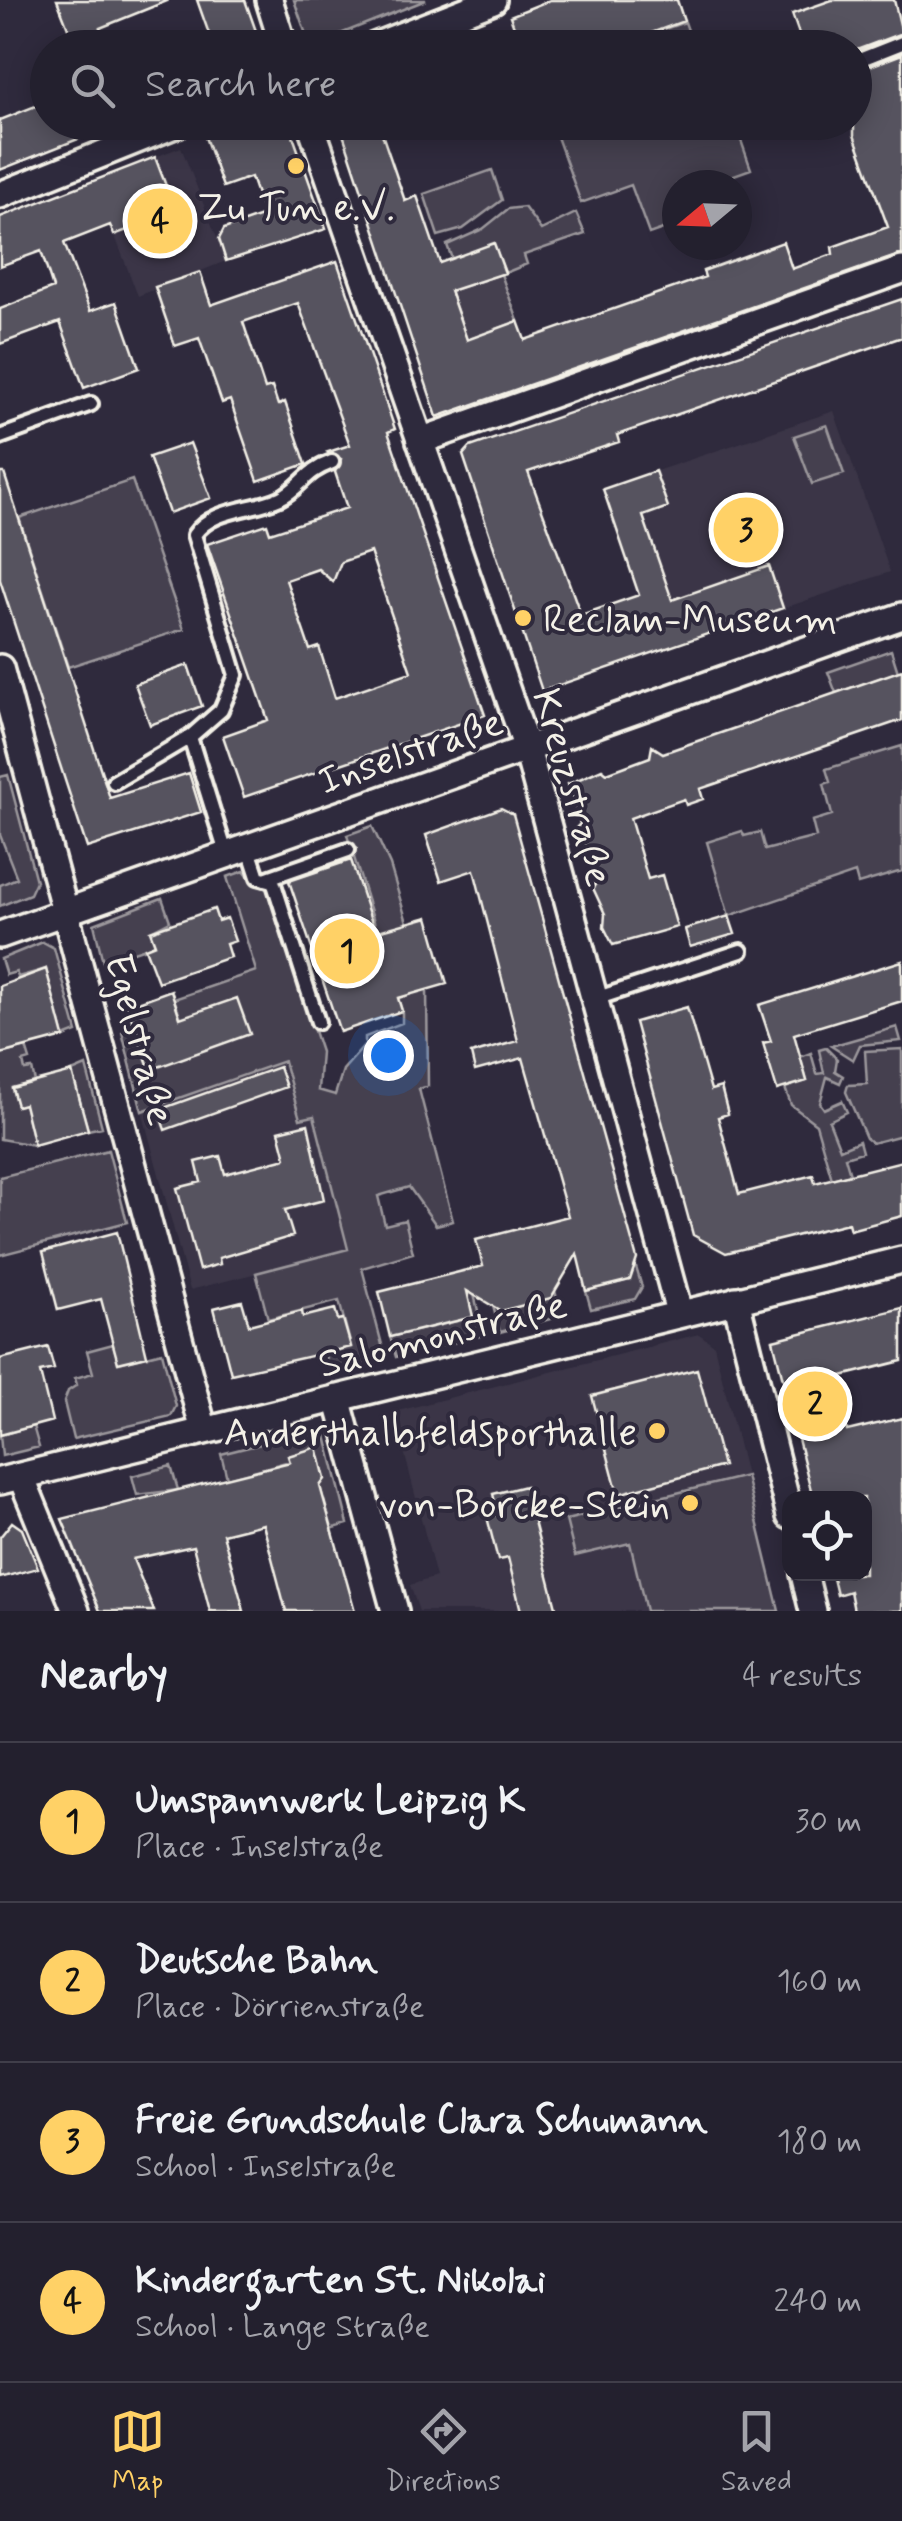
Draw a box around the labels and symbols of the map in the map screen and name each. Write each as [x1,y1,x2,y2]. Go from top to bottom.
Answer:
marker: Zu Tun e.V. [285,155,307,177]
north arrow [662,170,752,260]
place label: Zu Tun e.V. [197,183,395,235]
pin: 4 [128,184,192,258]
pin: 3 [714,492,778,568]
place label: Reclam-Museum [543,595,837,647]
marker: Reclam-Museum [512,607,534,629]
street label: Kreuzstraße [518,683,624,892]
street label: Inselstraße [312,697,510,809]
pin: 1 [314,914,380,988]
street label: Egelstraße [90,948,186,1131]
your location [363,1030,414,1081]
street label: Salomonstraße [313,1280,572,1392]
pin: 2 [782,1366,848,1442]
place label: Anderthalbfeldsporthalle [224,1408,637,1460]
marker: Anderthalbfeldsporthalle [646,1420,668,1442]
place label: von-Borcke-Stein [378,1480,670,1532]
marker: von-Borcke-Stein [679,1492,701,1514]

